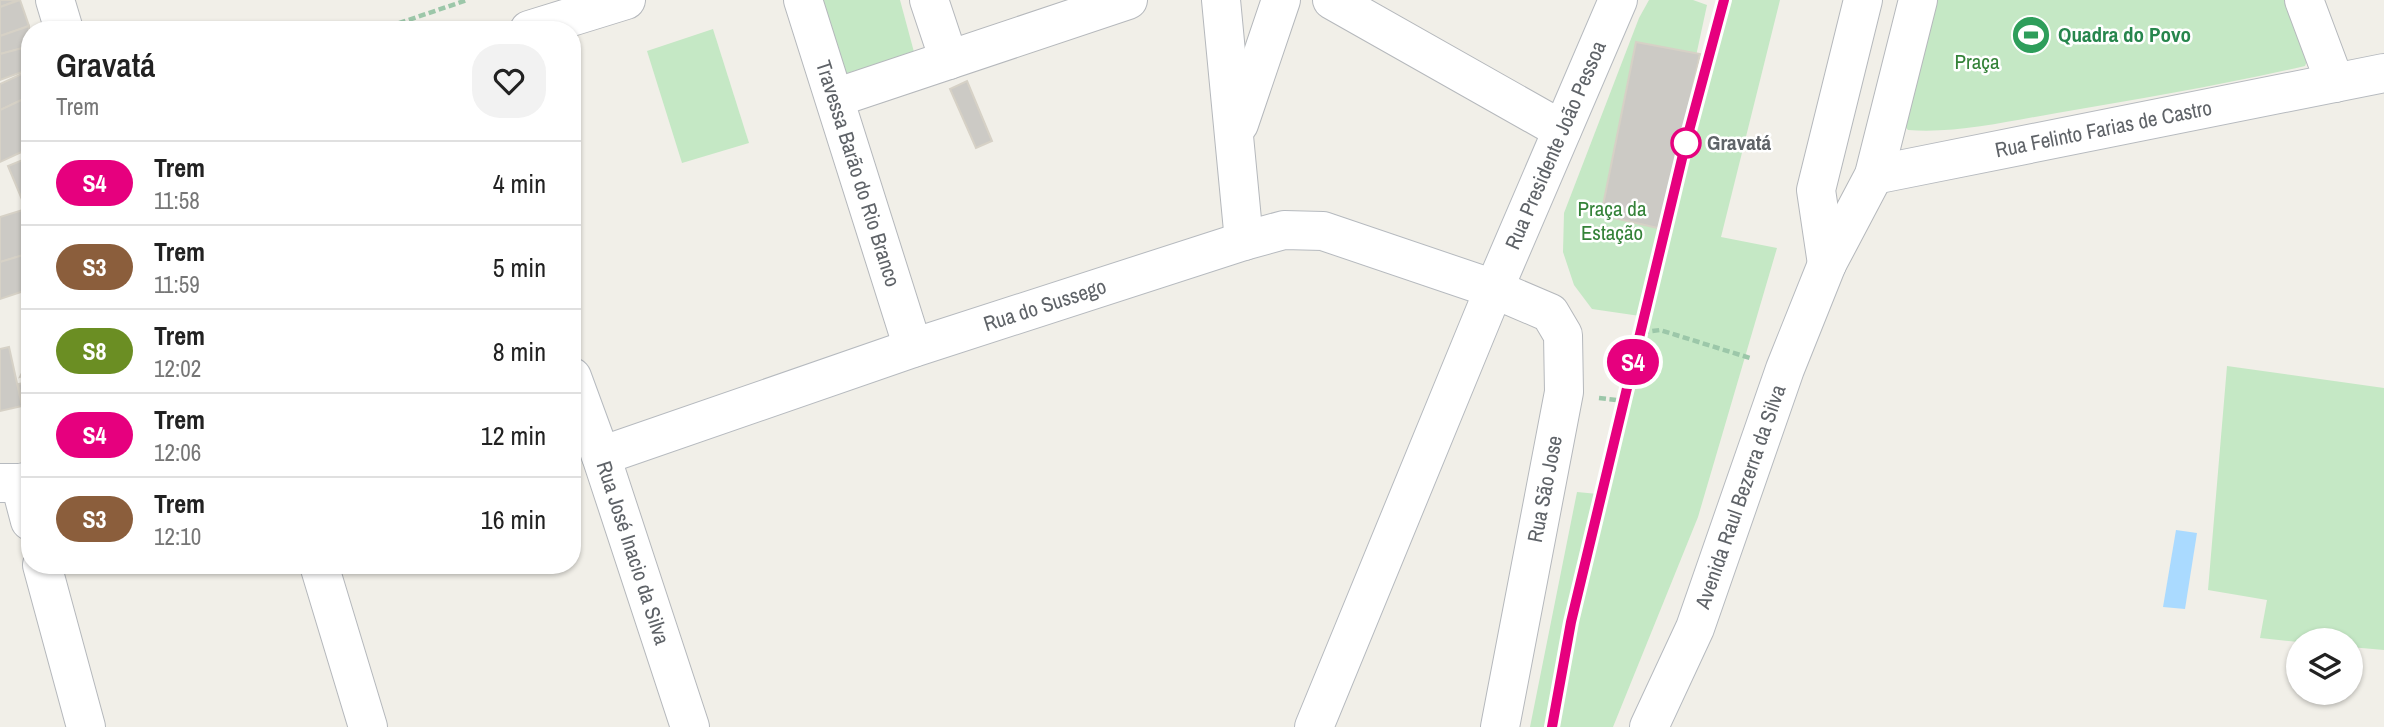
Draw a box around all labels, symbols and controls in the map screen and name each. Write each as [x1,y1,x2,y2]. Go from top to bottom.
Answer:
sports icon: Quadra do Povo [2010,14,2052,56]
place label: Quadra do Povo [2058,20,2191,49]
street label: Rua Presidente João Pessoa [1498,36,1613,254]
text: Gravatá [56,43,155,87]
button: heart [472,44,546,118]
park label: Praça [1955,47,2000,76]
street label: Travessa Barão do Rio Branco [809,57,908,290]
text: Trem [56,91,99,122]
street label: Rua Felinto Farias de Castro [1992,93,2214,164]
marker: Gravatá [1671,128,1701,158]
place label: Gravatá [1707,128,1772,157]
text: Trem [154,150,205,185]
text: 4 min [493,166,546,201]
text: S4 [82,167,107,199]
text: 11:58 [154,185,200,216]
park label: Praça da Estação [1578,194,1647,247]
text: Trem [154,234,205,269]
text: 5 min [493,250,546,285]
text: S3 [82,251,107,283]
text: 11:59 [154,269,200,300]
street label: Rua do Sussego [980,271,1110,338]
text: Trem [154,318,205,353]
text: 8 min [493,334,546,369]
text: S8 [82,335,107,367]
line badge: S4 [1602,339,1664,385]
text: S4 [1621,346,1645,378]
text: 12:02 [154,353,201,384]
street label: Avenida Raul Bezerra da Silva [1687,380,1793,614]
text: Trem [154,402,205,437]
text: 12 min [481,418,546,453]
text: S4 [82,419,107,451]
street label: Rua São Jose [1520,433,1569,545]
text: 12:06 [154,437,201,468]
street label: Rua José Inacio da Silva [590,457,677,649]
text: Trem [154,486,205,521]
text: 16 min [481,502,546,537]
text: S3 [82,503,107,535]
text: 12:10 [154,521,201,552]
map controls [2286,628,2363,705]
button: layers [2286,628,2363,705]

